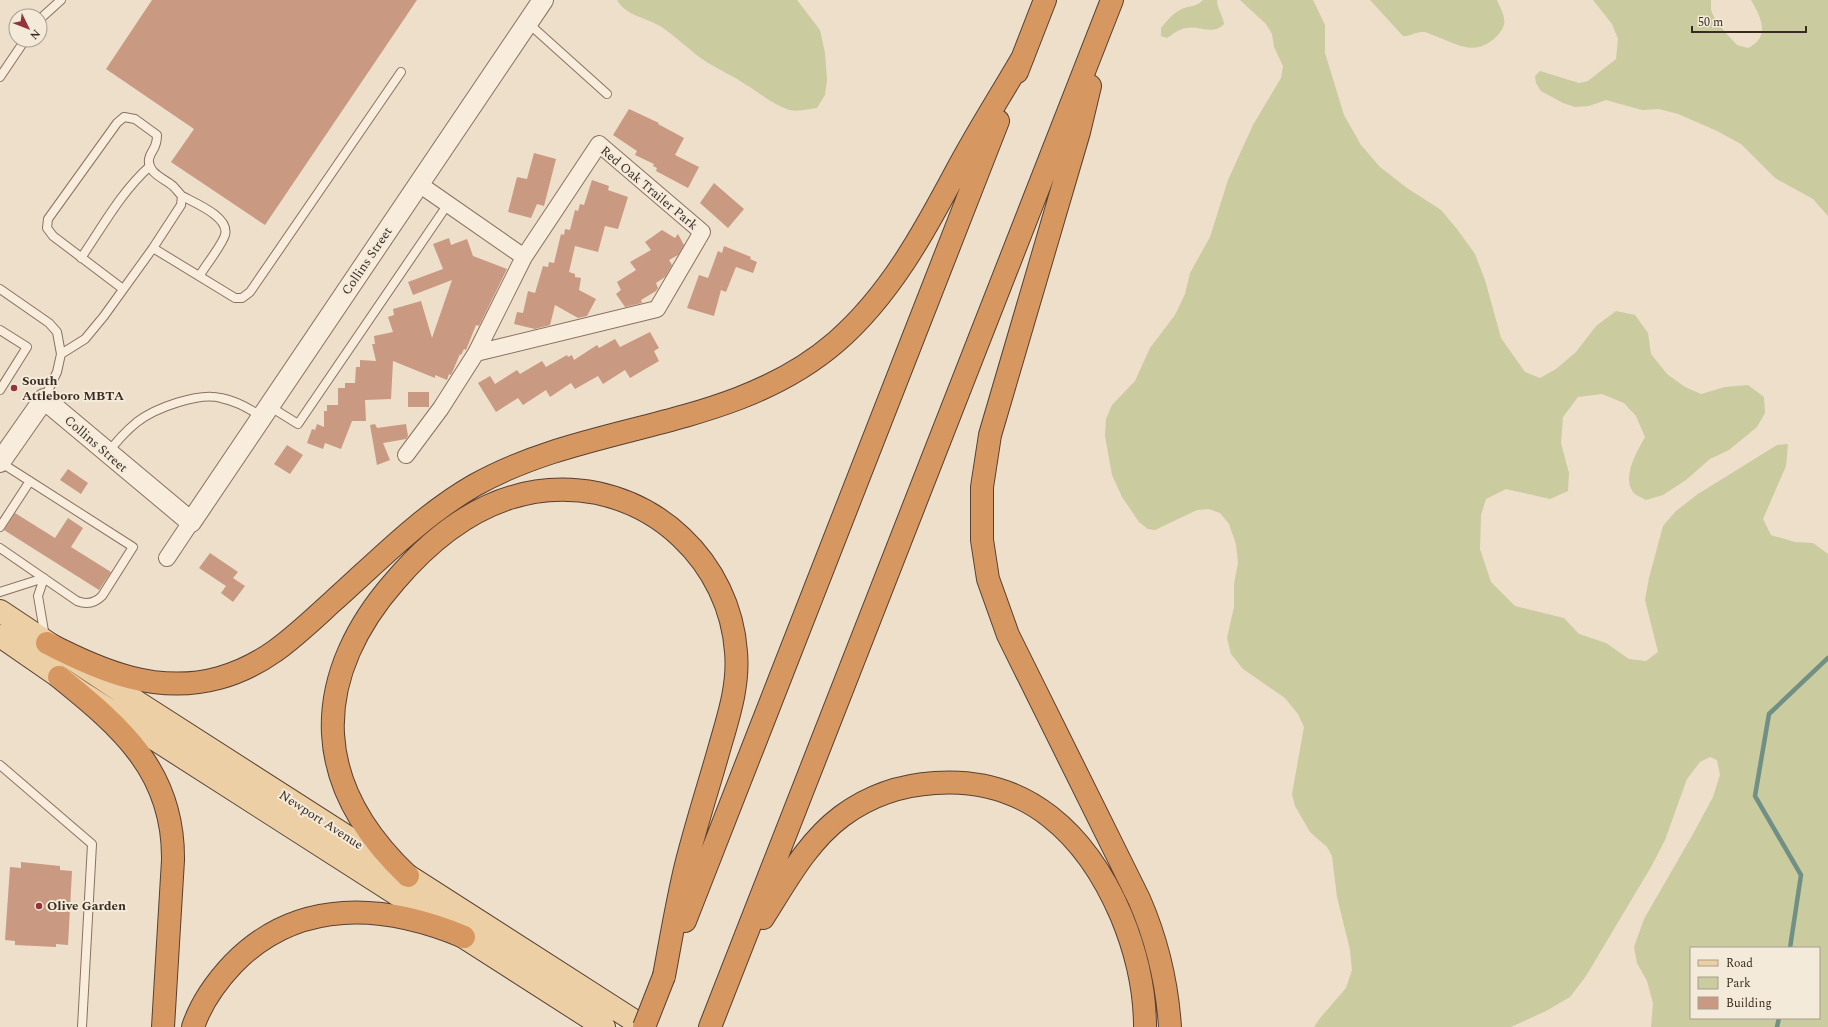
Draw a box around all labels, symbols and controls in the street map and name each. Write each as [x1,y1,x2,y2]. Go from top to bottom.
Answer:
north arrow [8,8,48,48]
scale bar [1692,8,1806,34]
text: 50 m [1698,13,1723,32]
text: N [26,25,44,44]
street label: Red Oak Trailer Park [596,141,702,235]
street label: Collins Street [337,222,398,299]
place label: South Attleboro MBTA [22,371,124,406]
marker: South Attleboro MBTA [9,383,19,393]
street label: Collins Street [60,411,133,478]
street label: Newport Avenue [275,785,367,855]
place label: Olive Garden [47,896,126,916]
marker: Olive Garden [34,901,44,911]
legend [1690,947,1820,1019]
text: Road [1726,954,1753,973]
text: Park [1726,974,1751,993]
text: Building [1726,994,1772,1013]

